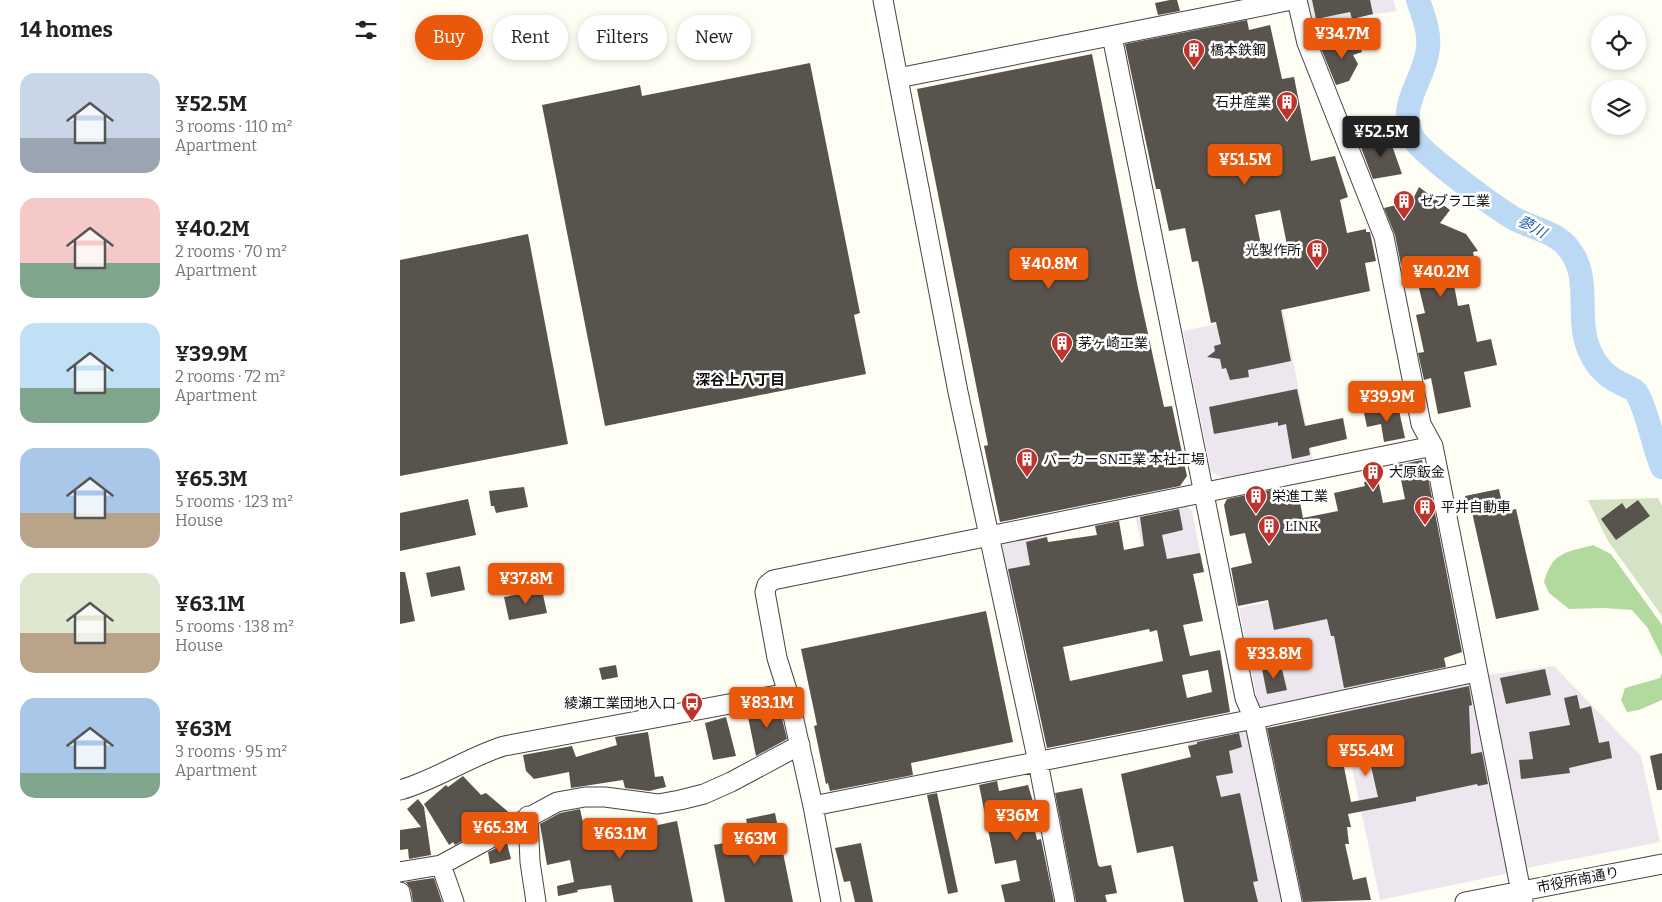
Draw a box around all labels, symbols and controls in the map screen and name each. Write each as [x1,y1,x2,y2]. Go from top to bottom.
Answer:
chip: Buy [415,15,483,60]
chip: Rent [493,15,568,60]
chip: Filters [578,15,667,60]
chip: New [677,15,751,60]
map controls [1591,15,1646,135]
button: locate [1591,15,1646,70]
icon: filters [352,16,380,44]
text: 14 homes [20,17,113,43]
pin: ¥34.7M [1301,18,1383,60]
text: ¥34.7M [1314,24,1370,43]
building icon: 橋本鉄鋼 [1182,38,1206,69]
place label: 橋本鉄鋼 [1210,42,1266,59]
button: layers [1591,80,1646,135]
building icon: 石井産業 [1275,90,1299,121]
text: ¥52.5M [175,91,247,117]
icon: home [60,93,120,153]
place label: 石井産業 [1215,94,1271,111]
pin: ¥52.5M [1340,116,1422,158]
text: 3 rooms · 110 m² [175,117,293,136]
text: ¥52.5M [1354,122,1408,141]
text: Apartment [175,136,257,155]
pin: ¥51.5M [1204,144,1286,186]
text: ¥51.5M [1219,150,1271,169]
building icon: ゼブラ工業 [1392,189,1416,220]
place label: ゼブラ工業 [1420,193,1490,210]
water label: 蓼川 [1515,212,1551,243]
text: ¥40.2M [175,216,250,242]
icon: home [60,218,120,278]
building icon: 光製作所 [1305,238,1329,269]
text: 2 rooms · 70 m² [175,242,287,261]
place label: 光製作所 [1245,242,1301,259]
pin: ¥40.8M [1008,248,1090,290]
text: ¥40.8M [1020,254,1078,273]
pin: ¥40.2M [1400,256,1482,298]
text: Apartment [175,261,257,280]
text: ¥40.2M [1412,262,1470,281]
building icon: 茅ヶ崎工業 [1050,331,1074,362]
place label: 茅ヶ崎工業 [1078,335,1148,352]
text: ¥39.9M [175,341,248,367]
icon: home [60,343,120,403]
text: 2 rooms · 72 m² [175,367,285,386]
district label: 深谷上八丁目 [695,371,785,389]
pin: ¥39.9M [1346,380,1428,423]
text: Apartment [175,386,257,405]
text: ¥39.9M [1359,387,1415,406]
building icon: パーカーSN工業 本社工場 [1015,447,1039,478]
place label: パーカーSN工業 本社工場 [1043,451,1205,468]
building icon: 大原鈑金 [1361,460,1385,491]
place label: 大原鈑金 [1389,464,1445,481]
text: ¥65.3M [175,466,248,492]
icon: home [60,468,120,528]
building icon: 栄進工業 [1244,484,1268,515]
place label: 栄進工業 [1272,488,1328,505]
text: 5 rooms · 123 m² [175,492,293,511]
building icon: 平井自動車 [1413,495,1437,526]
place label: 平井自動車 [1441,499,1511,516]
text: House [175,511,223,530]
building icon: LINK [1257,514,1281,545]
place label: LINK [1285,518,1319,535]
pin: ¥37.8M [485,562,567,605]
text: ¥37.8M [499,569,553,588]
text: ¥63.1M [175,591,245,617]
icon: home [60,593,120,653]
text: 5 rooms · 138 m² [175,617,294,636]
text: House [175,636,223,655]
pin: ¥33.8M [1233,638,1315,680]
text: ¥33.8M [1246,644,1302,663]
pin: ¥83.1M [726,686,808,729]
bus stop icon: 綾瀬工業団地入口 [680,691,704,722]
text: ¥83.1M [740,693,794,712]
place label: 綾瀬工業団地入口 [564,695,676,712]
text: ¥63M [175,716,232,742]
icon: home [60,718,120,778]
pin: ¥55.4M [1325,734,1407,777]
text: ¥55.4M [1338,741,1394,760]
text: 3 rooms · 95 m² [175,742,287,761]
text: Apartment [175,761,257,780]
pin: ¥36M [987,800,1047,842]
text: ¥36M [995,806,1039,825]
pin: ¥65.3M [459,812,541,854]
text: ¥65.3M [472,818,528,837]
pin: ¥63.1M [579,818,661,860]
pin: ¥63M [725,822,785,865]
text: ¥63.1M [593,824,647,843]
text: ¥63M [733,829,777,848]
street label: 市役所南通り [1535,864,1621,896]

